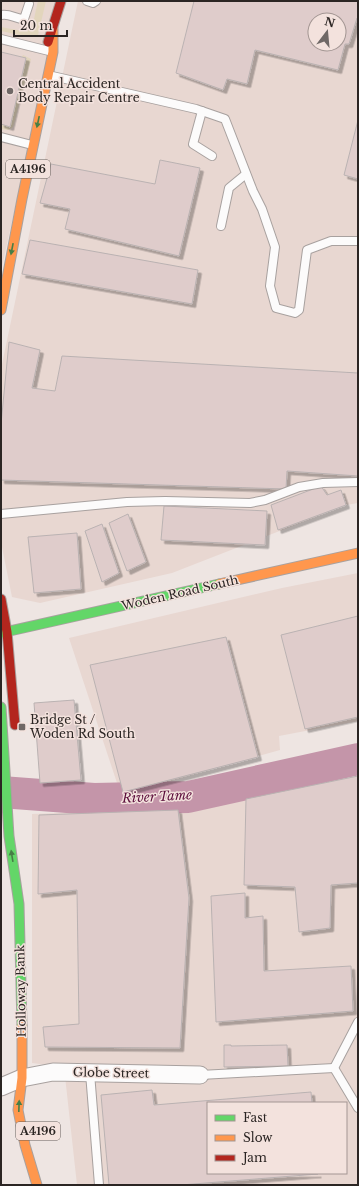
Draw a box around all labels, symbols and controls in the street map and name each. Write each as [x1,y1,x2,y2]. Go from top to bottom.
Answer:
scale bar [14,12,67,38]
north arrow [307,12,347,52]
text: N [323,14,337,31]
text: 20 m [20,18,52,33]
place label: Central Accident Body Repair Centre [18,76,140,105]
marker: Central Accident Body Repair Centre [5,86,15,96]
one-way arrow [35,116,41,128]
road number: A4196 [6,160,50,178]
one-way arrow [9,243,15,256]
street label: Woden Road South [119,572,240,613]
place label: Bridge St / Woden Rd South [29,712,135,741]
marker: Bridge St / Woden Rd South [17,722,27,732]
water label: River Tame [121,786,192,807]
one-way arrow [9,850,15,862]
street label: Holloway Bank [12,944,29,1038]
street label: Globe Street [73,1064,150,1081]
one-way arrow [16,1099,22,1112]
legend [207,1102,347,1174]
text: Fast [243,1110,268,1125]
road number: A4196 [16,1122,60,1140]
text: Slow [243,1130,273,1145]
text: Jam [241,1150,267,1165]

